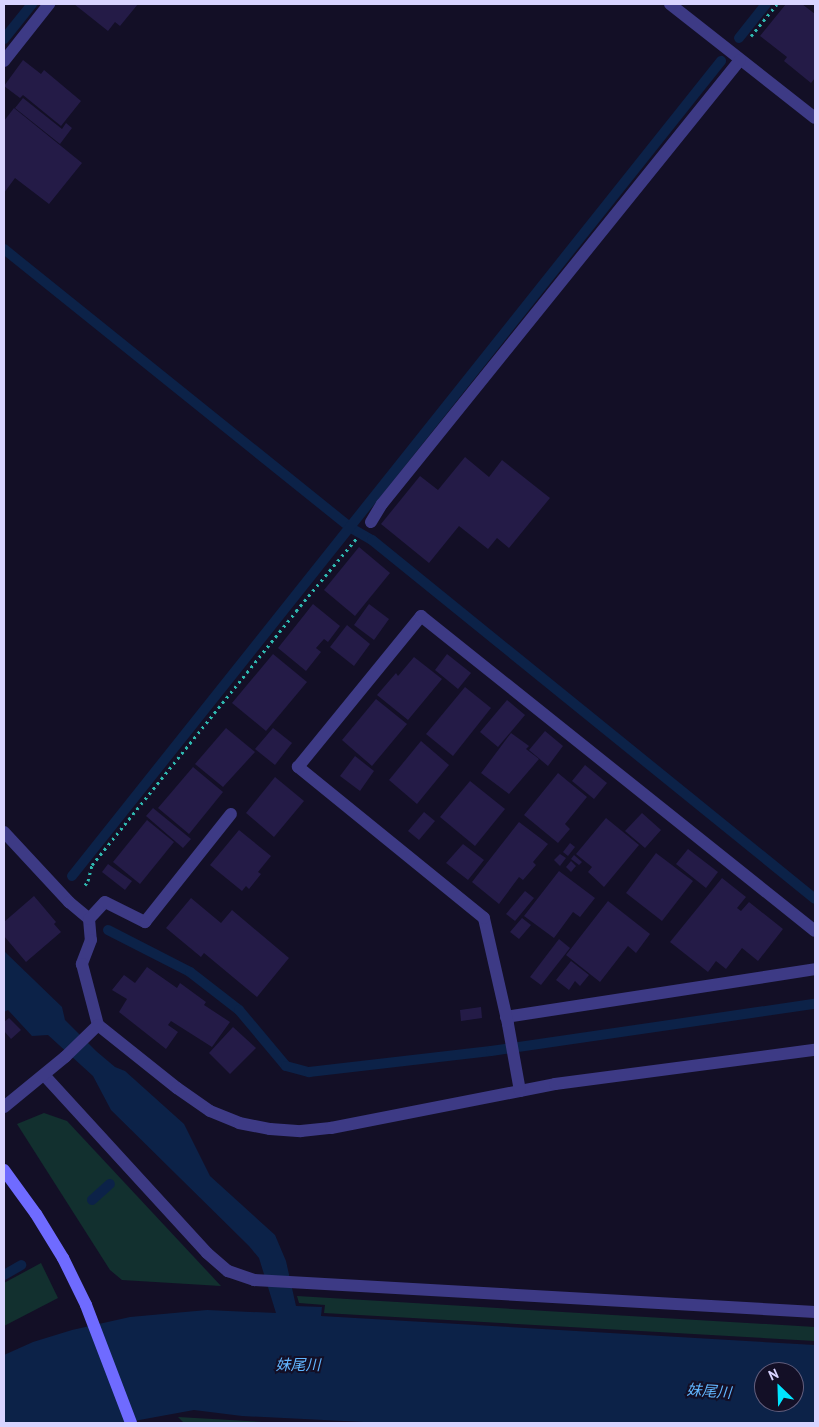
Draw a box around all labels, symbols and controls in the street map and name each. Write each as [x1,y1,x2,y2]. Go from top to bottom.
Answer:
water label: 妹尾川 [276,1356,320,1374]
north arrow [754,1362,804,1412]
text: N [765,1364,781,1384]
water label: 妹尾川 [686,1380,732,1402]

